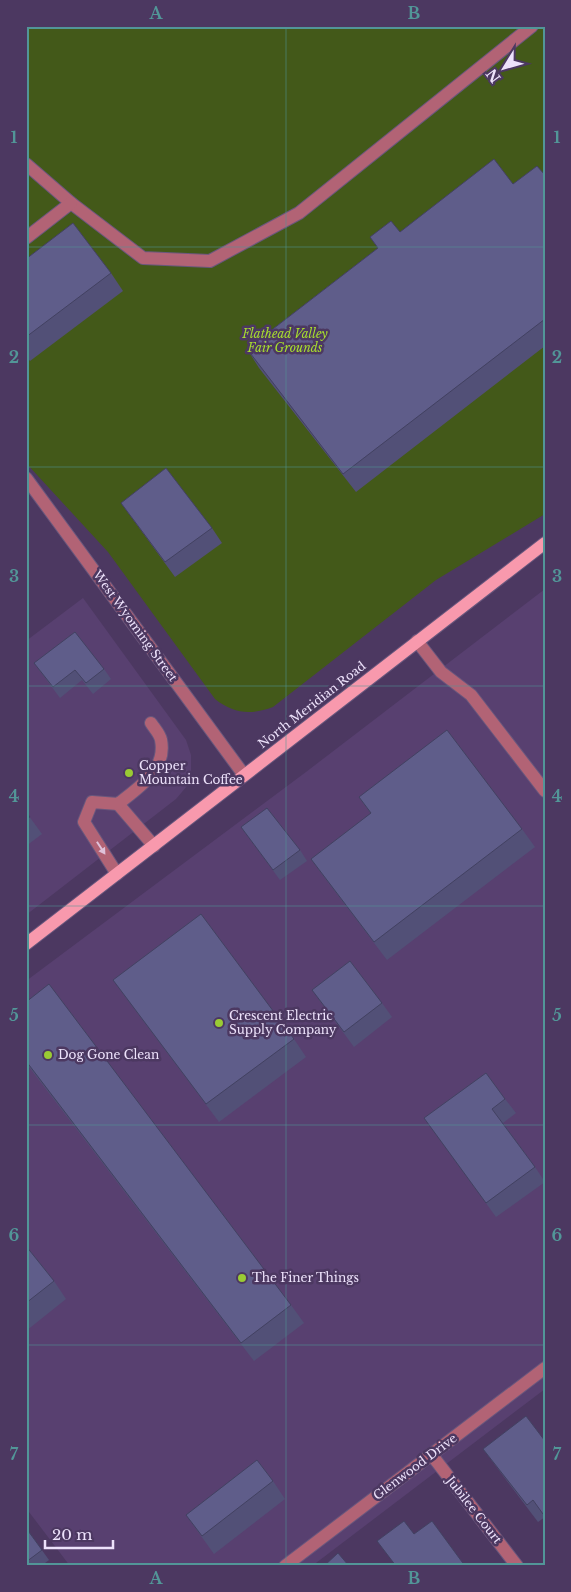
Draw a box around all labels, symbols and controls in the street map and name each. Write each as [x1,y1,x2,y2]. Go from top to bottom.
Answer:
text: A [149,3,164,23]
text: B [408,3,421,23]
north arrow [478,42,528,92]
text: N [482,65,505,86]
text: 1 [11,127,18,147]
text: 1 [554,127,561,147]
park label: Flathead Valley Fair Grounds [241,326,329,355]
text: 2 [9,347,19,367]
text: 2 [552,347,562,367]
text: 3 [9,566,19,586]
street label: West Wyoming Street [89,566,181,685]
text: 3 [552,566,562,586]
street label: North Meridian Road [255,658,368,751]
place label: Copper Mountain Coffee [139,758,243,787]
marker: Copper Mountain Coffee [123,767,135,779]
text: 4 [9,786,19,806]
text: 4 [552,786,562,806]
one-way arrow [96,841,105,855]
text: 5 [9,1005,19,1025]
text: 5 [552,1005,562,1025]
place label: Crescent Electric Supply Company [229,1008,337,1037]
marker: Crescent Electric Supply Company [213,1017,225,1029]
place label: Dog Gone Clean [58,1047,159,1062]
marker: Dog Gone Clean [42,1049,54,1061]
text: 6 [9,1225,20,1245]
text: 6 [552,1225,563,1245]
place label: The Finer Things [252,1270,359,1285]
marker: The Finer Things [236,1272,248,1284]
street label: Glenwood Drive [370,1430,460,1503]
text: 7 [10,1444,19,1464]
text: 7 [553,1444,562,1464]
street label: Jubilee Court [442,1471,506,1547]
scale bar [45,1517,112,1549]
text: 20 m [52,1525,92,1544]
text: A [149,1568,164,1588]
text: B [408,1568,421,1588]

